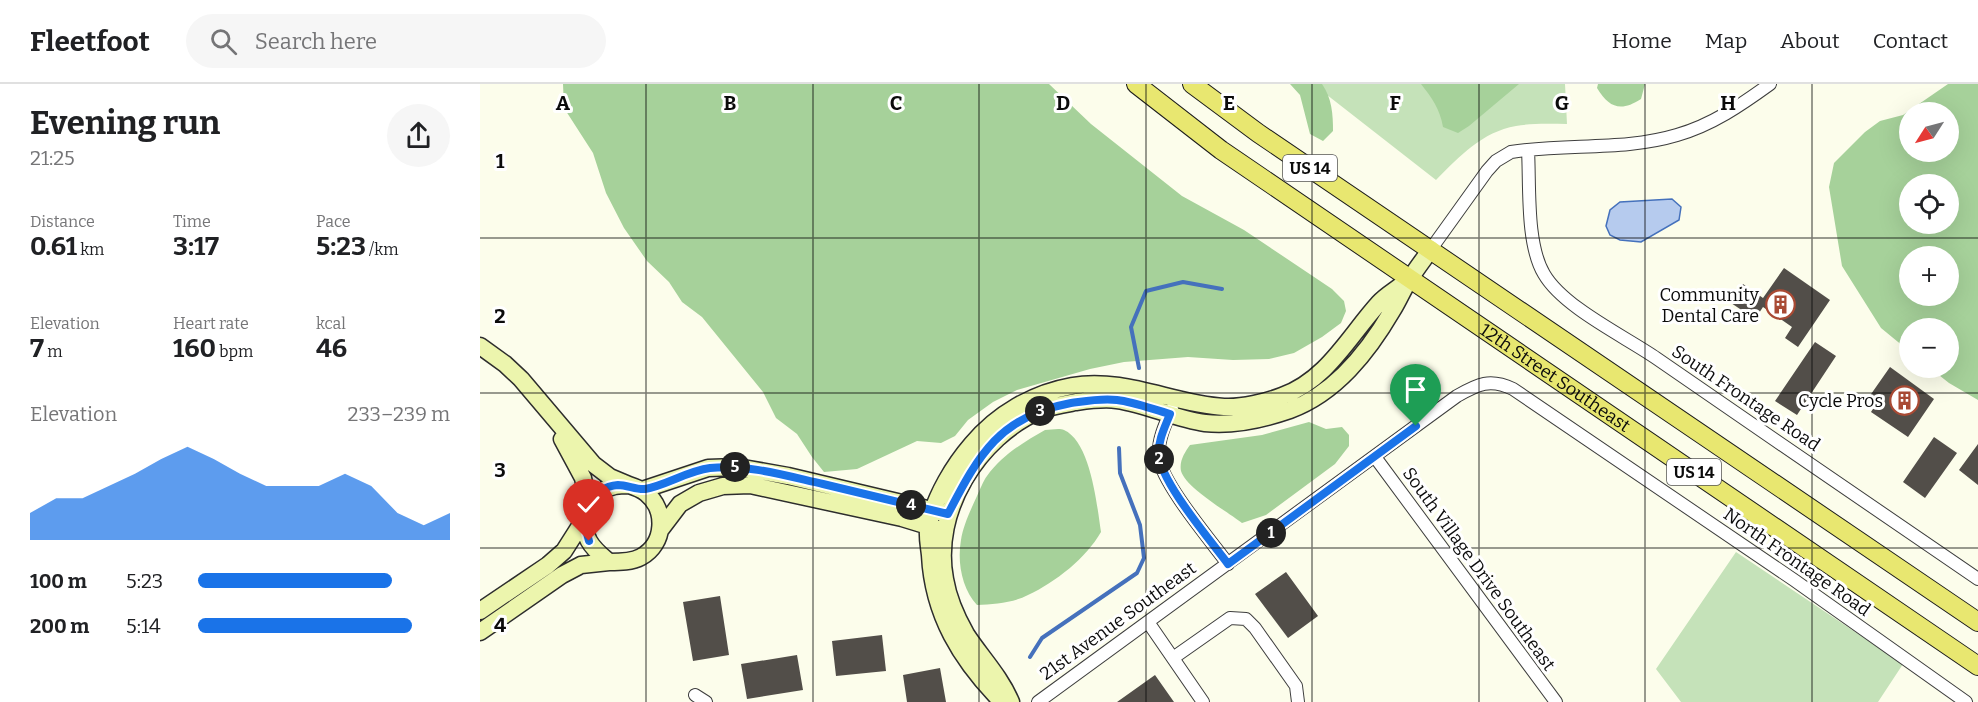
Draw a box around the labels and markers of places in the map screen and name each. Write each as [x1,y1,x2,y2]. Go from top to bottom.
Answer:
place label: Community Dental Care [1659,284,1759,327]
building icon: Community Dental Care [1764,289,1796,321]
pin [1390,364,1441,426]
building icon: Cycle Pros [1888,385,1920,417]
place label: Cycle Pros [1798,390,1883,412]
pin: 3 [1025,396,1055,426]
pin: 2 [1144,444,1174,474]
pin: 5 [720,452,750,482]
pin [563,479,614,541]
pin: 4 [896,490,926,520]
pin: 1 [1256,518,1286,548]

